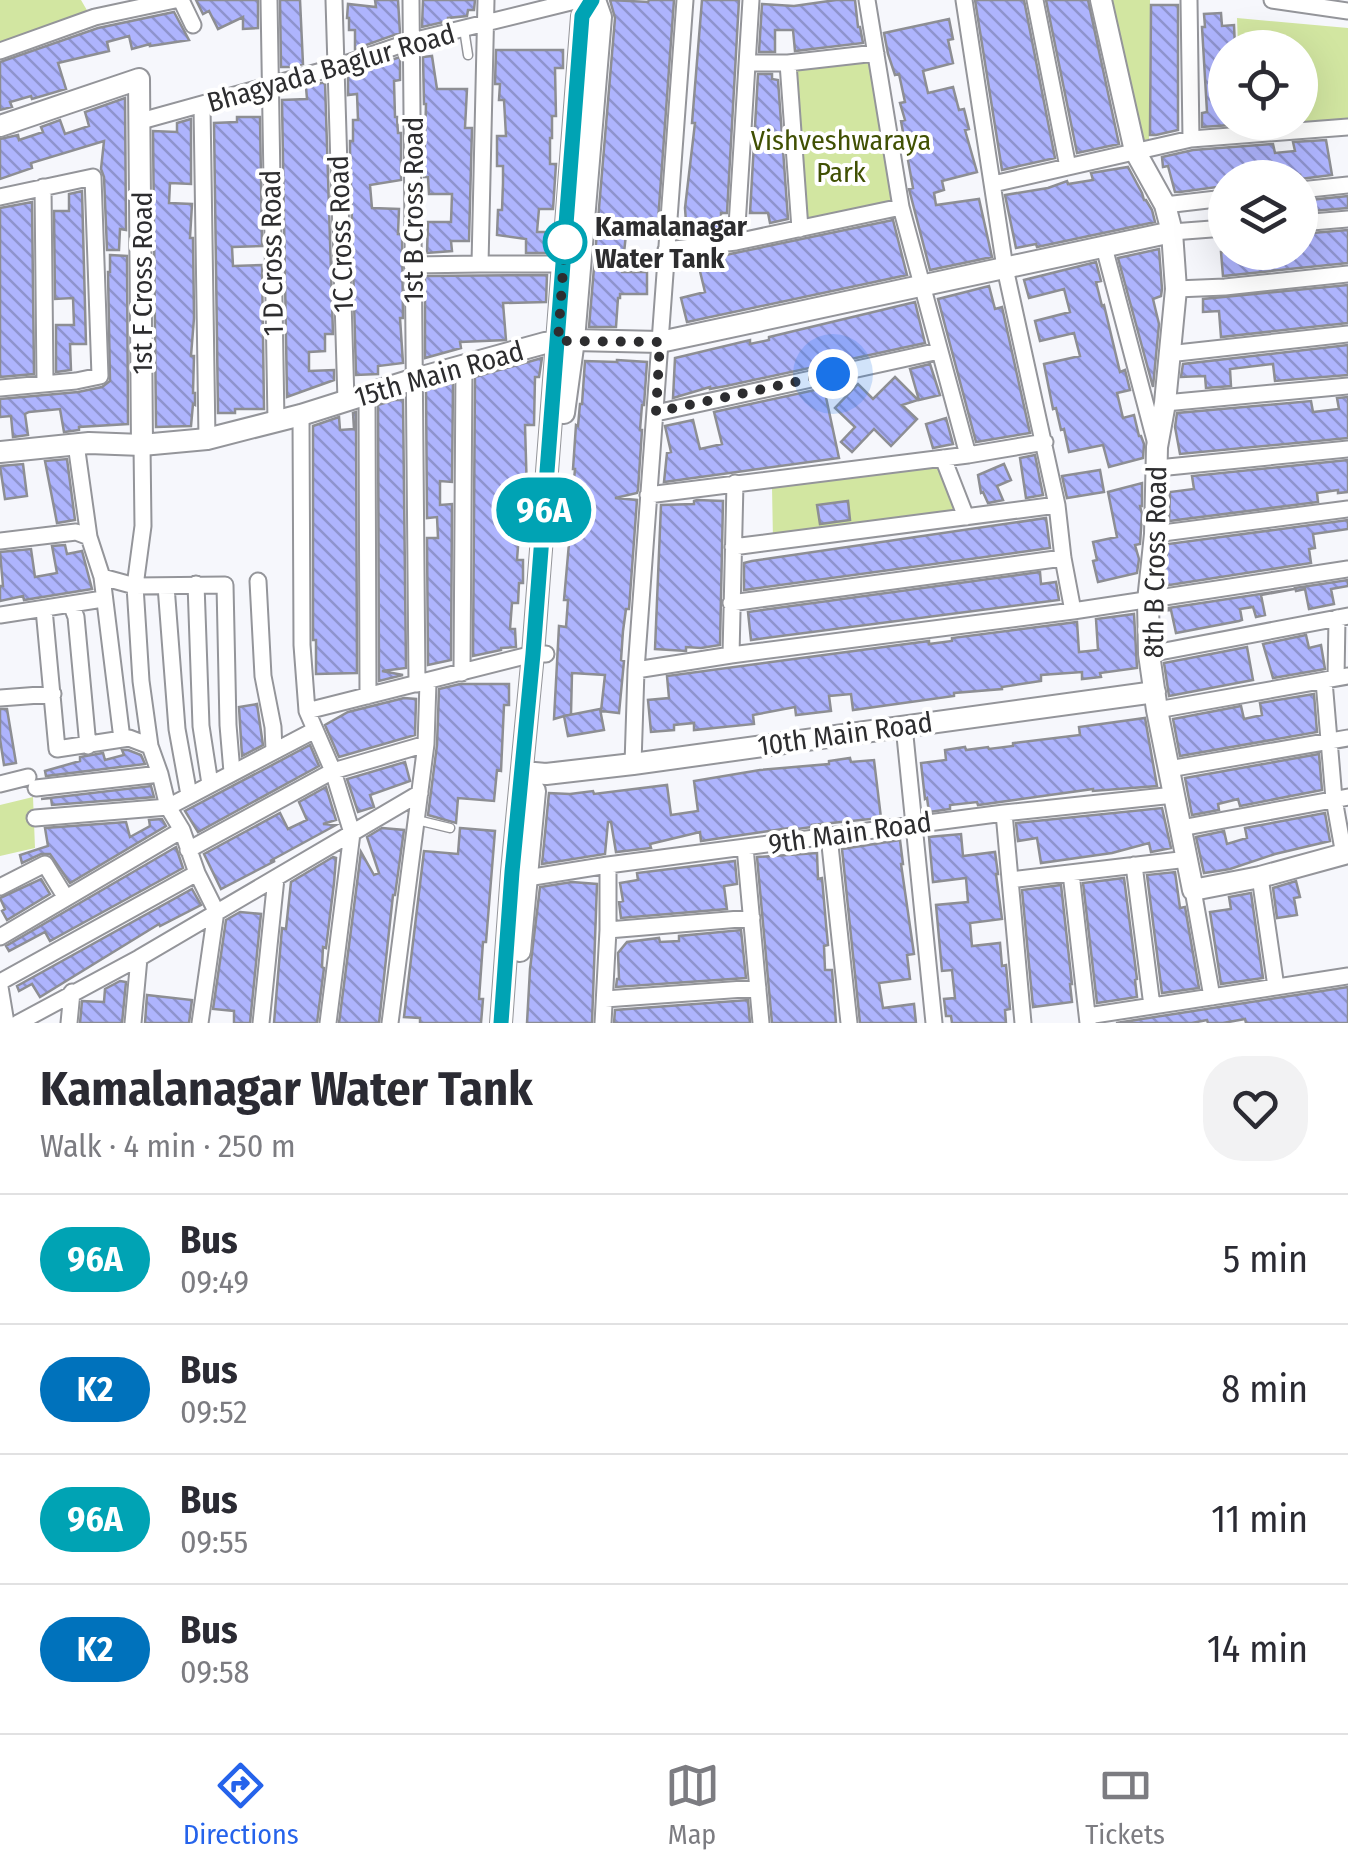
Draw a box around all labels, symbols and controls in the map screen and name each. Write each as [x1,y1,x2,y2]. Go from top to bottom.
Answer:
street label: Bhagyada Baglur Road [203,17,459,119]
map controls [1208,30,1318,270]
button: locate [1208,30,1318,140]
street label: 1st B Cross Road [397,117,430,303]
park label: Vishveshwaraya Park [751,124,931,189]
street label: 1C Cross Road [322,155,360,313]
button: layers [1208,160,1318,270]
street label: 1 D Cross Road [254,170,290,336]
street label: 1st F Cross Road [126,191,159,375]
place label: Kamalanagar Water Tank [595,210,748,275]
marker: Kamalanagar Water Tank [544,221,586,263]
street label: 15th Main Road [351,334,527,414]
your location [808,349,858,399]
street label: 8th B Cross Road [1137,466,1173,658]
line badge: 96A [486,478,602,542]
text: 96A [516,489,572,531]
street label: 10th Main Road [756,705,934,763]
street label: 9th Main Road [766,805,934,861]
button: heart [1203,1056,1308,1161]
text: Kamalanagar Water Tank [40,1060,533,1118]
text: Walk · 4 min · 250 m [40,1127,296,1165]
text: Bus [180,1217,238,1263]
text: 5 min [1223,1236,1308,1282]
text: 96A [67,1238,123,1280]
text: 09:49 [180,1263,249,1301]
text: Bus [180,1347,238,1393]
text: 8 min [1221,1366,1308,1412]
text: K2 [77,1368,113,1410]
text: 09:52 [180,1393,247,1431]
text: Bus [180,1477,238,1523]
text: 11 min [1211,1496,1308,1542]
text: 96A [67,1498,123,1540]
text: 09:55 [180,1523,248,1561]
text: Bus [180,1607,238,1653]
text: 14 min [1207,1626,1308,1672]
text: K2 [77,1628,113,1670]
text: 09:58 [180,1653,250,1691]
tab: Directions [183,1758,299,1851]
tab: Map [665,1758,720,1851]
tab: Tickets [1085,1758,1165,1851]

